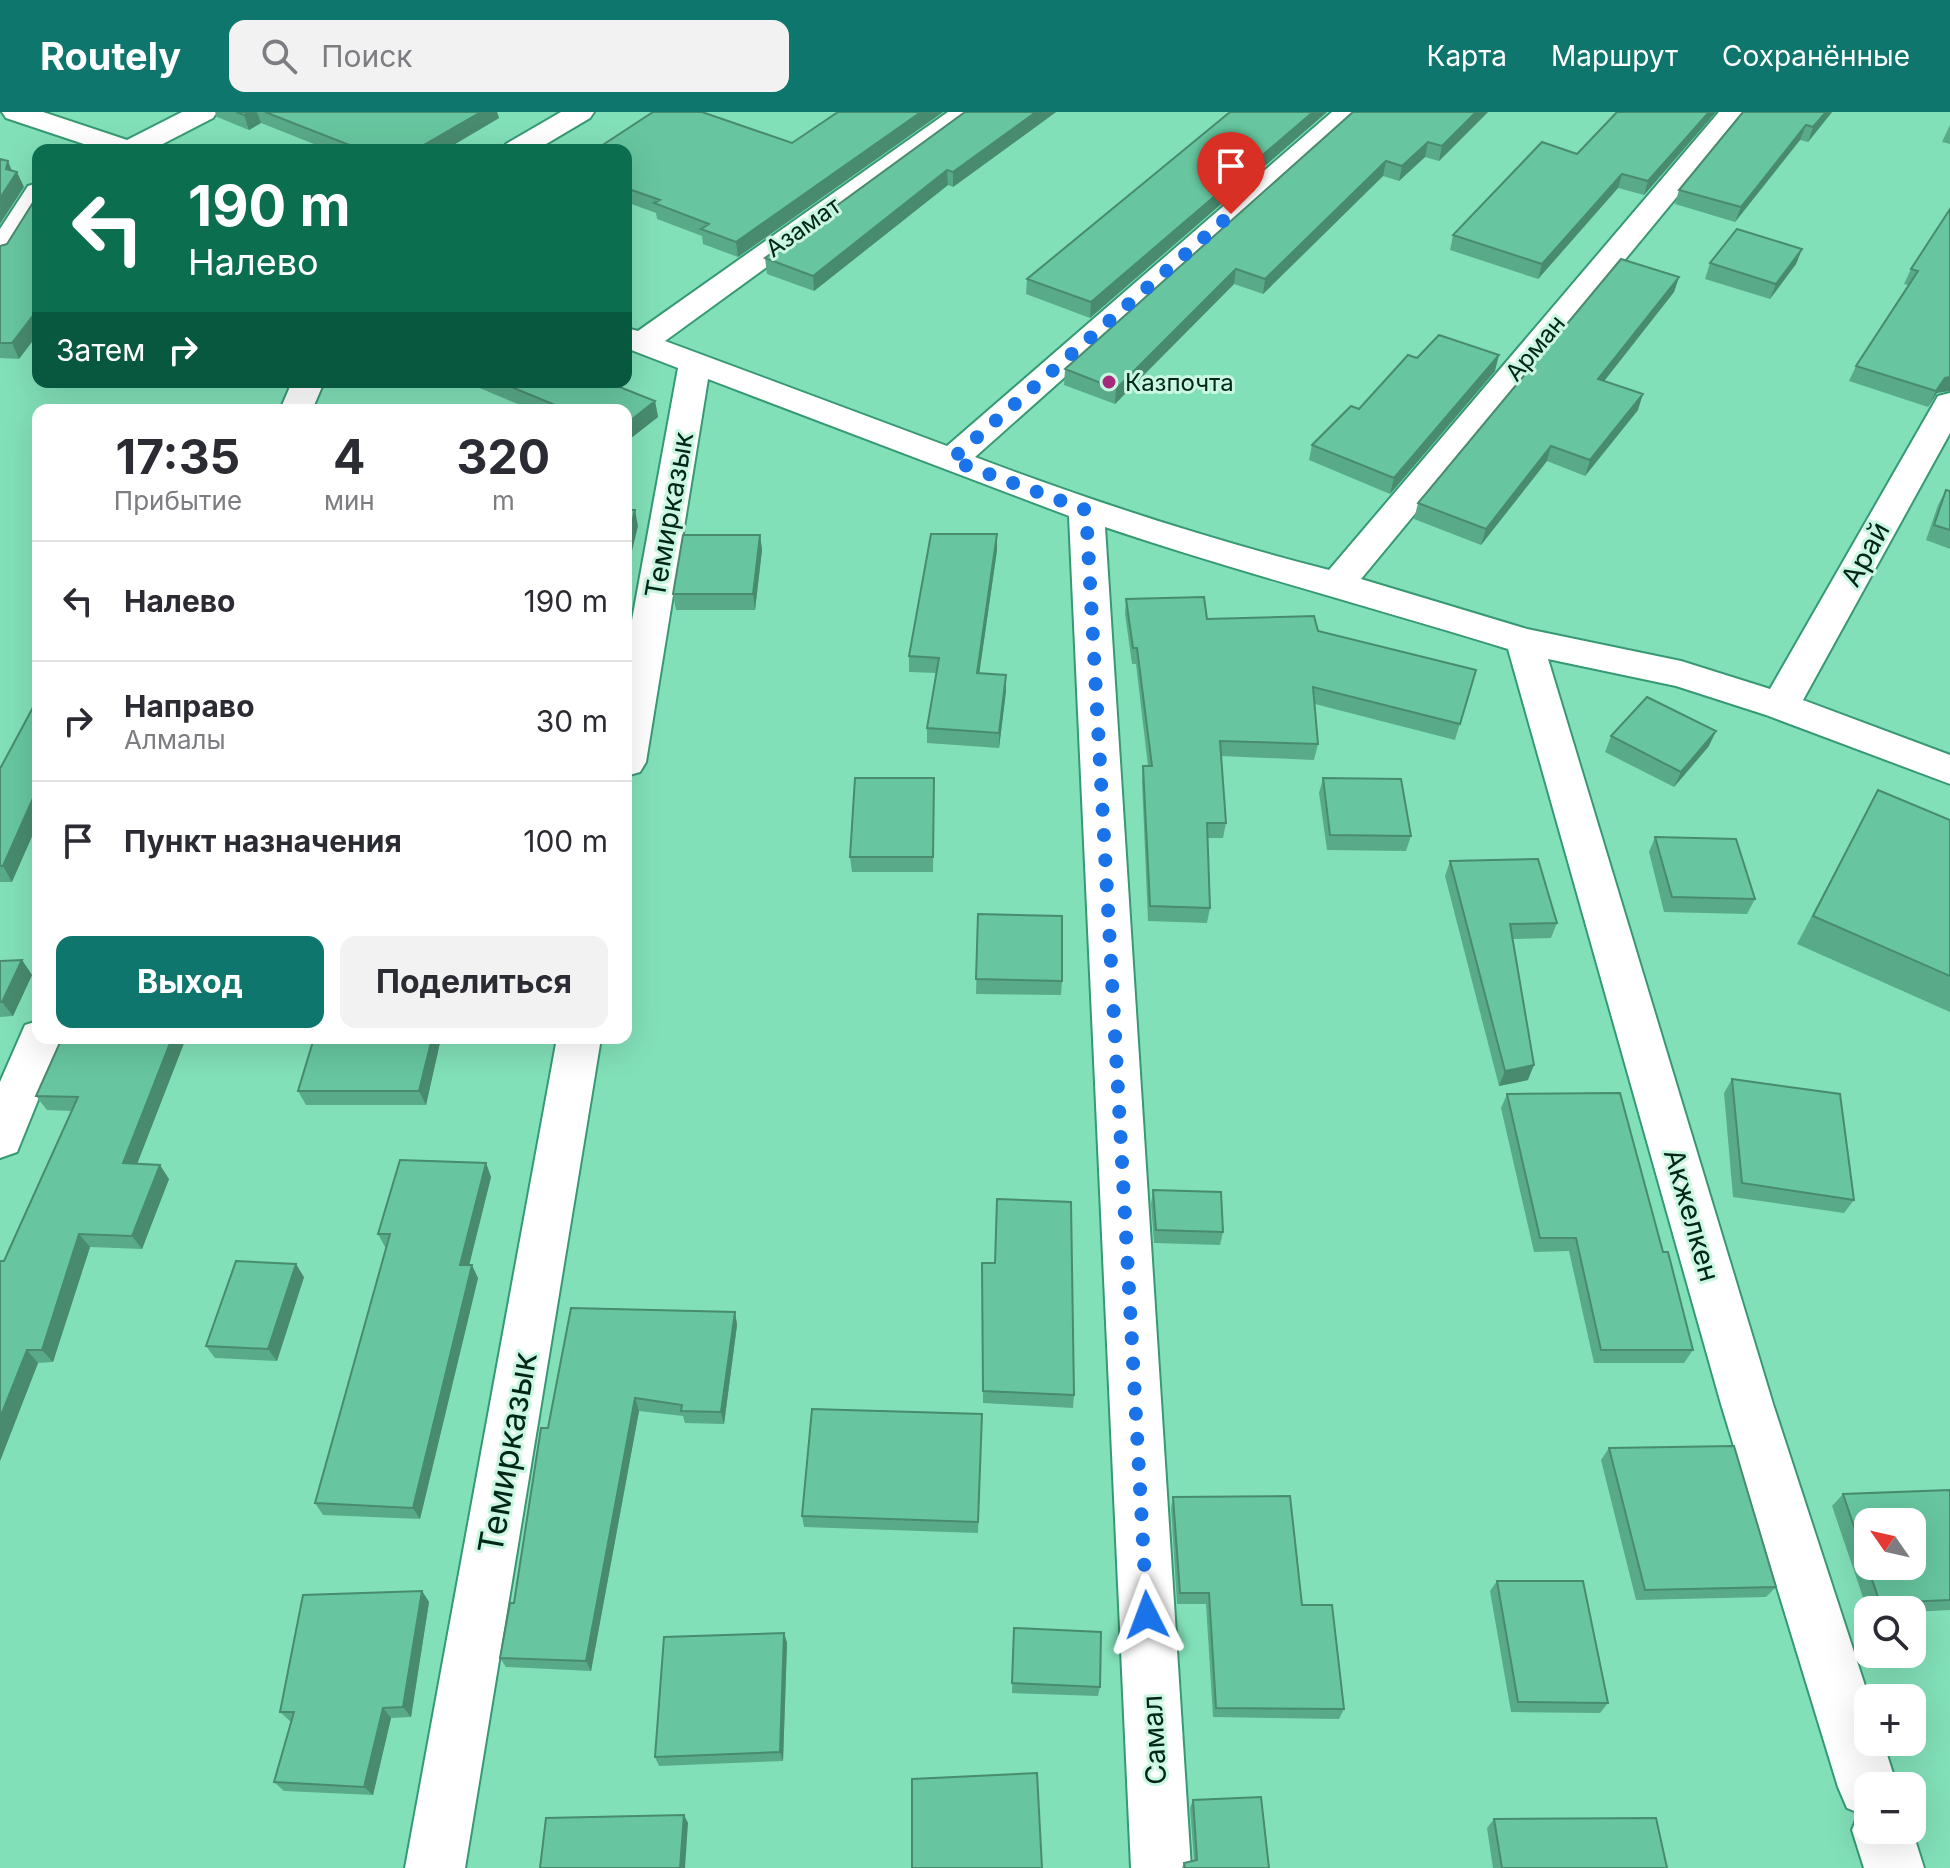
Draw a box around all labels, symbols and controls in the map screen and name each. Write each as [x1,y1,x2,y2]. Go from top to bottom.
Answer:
search box [229,20,789,92]
text: Routely [40,33,181,79]
icon: search [257,34,301,78]
text: Поиск [321,38,413,74]
text: Карта [1427,39,1507,73]
text: Маршрут [1551,39,1678,73]
text: Сохранённые [1722,39,1910,73]
pin [1197,132,1265,214]
icon: arrive [1209,144,1253,188]
text: 190 m [188,172,351,240]
icon: left [56,176,160,280]
street label: Азамат [760,191,846,263]
text: Налево [188,240,319,284]
street label: Арман [1499,309,1571,387]
icon: right [161,328,205,372]
text: Затем [56,332,145,368]
place label: Казпочта [1125,368,1234,397]
marker: Казпочта [1100,373,1118,391]
text: 17:35 [116,427,240,486]
text: 4 [333,427,366,486]
text: 320 [457,427,550,486]
street label: Темирказык [638,429,700,601]
text: Прибытие [114,485,242,516]
text: мин [324,485,375,516]
text: m [492,485,515,516]
street label: Арай [1833,516,1897,592]
icon: left [56,579,100,623]
text: Налево [124,583,236,619]
text: 190 m [524,583,608,619]
text: Направо [124,688,255,724]
icon: right [56,699,100,743]
text: 30 m [536,703,608,739]
text: Алмалы [124,724,226,755]
icon: arrive [56,819,100,863]
text: Пункт назначения [124,823,402,859]
text: 100 m [523,823,608,859]
button: Выход [56,936,324,1028]
button: Поделиться [340,936,608,1028]
street label: Акжелкен [1657,1145,1727,1285]
street label: Темирказык [469,1349,545,1557]
north arrow [1854,1508,1926,1580]
map controls [1854,1508,1926,1844]
position arrow [1105,1573,1189,1657]
button: search [1854,1596,1926,1668]
button: + [1854,1684,1926,1756]
street label: Самал [1135,1694,1173,1786]
button: − [1854,1772,1926,1844]

